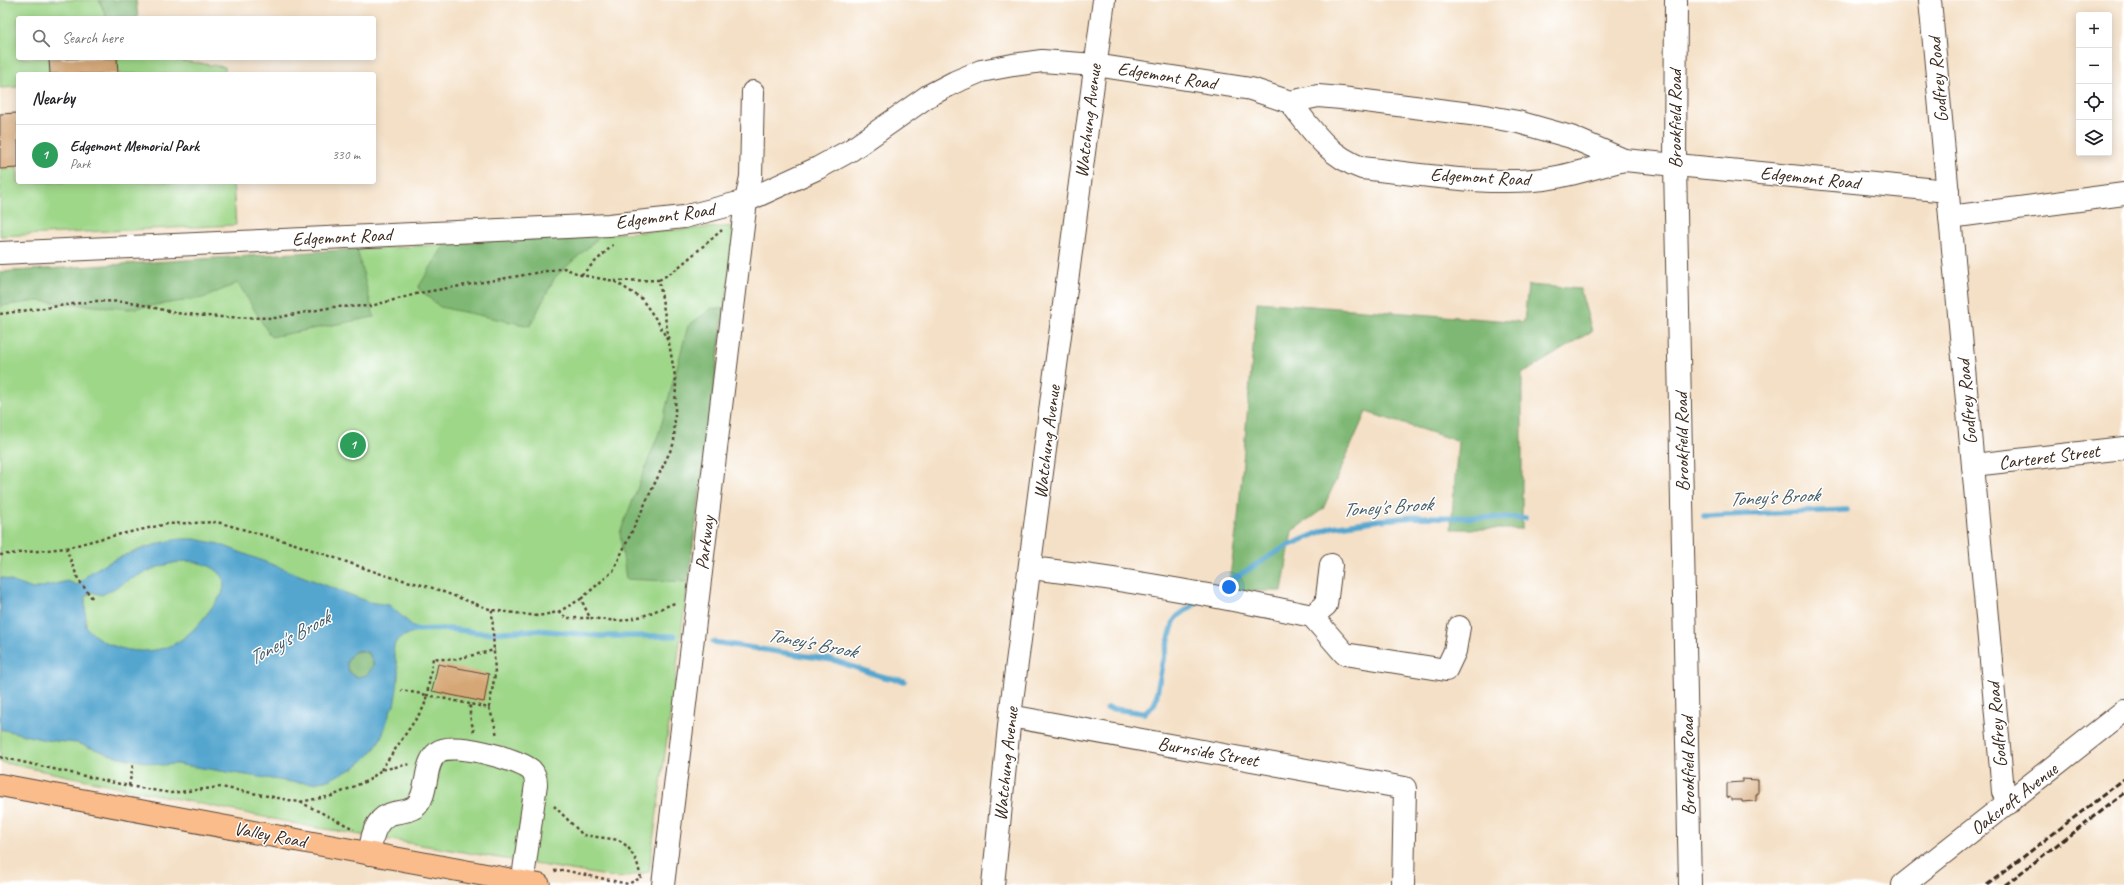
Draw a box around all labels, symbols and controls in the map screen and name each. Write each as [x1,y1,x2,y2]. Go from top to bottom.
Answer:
map controls [2076,12,2112,156]
button: + [2076,12,2112,48]
search box [16,16,376,60]
icon: search [30,27,52,49]
text: Search here [62,29,123,48]
street label: Godfrey Road [1922,33,1954,124]
button: − [2076,48,2112,84]
street label: Edgemont Road [1116,56,1221,96]
street label: Watchung Avenue [1069,61,1107,179]
street label: Brookfield Road [1663,66,1687,169]
button: locate [2076,84,2112,120]
text: Nearby [32,88,75,109]
button: layers [2076,120,2112,156]
text: Edgemont Memorial Park [70,137,199,156]
text: 1 [42,147,48,163]
text: 330 m [332,147,360,163]
text: Park [70,156,91,172]
street label: Edgemont Road [1759,161,1863,195]
street label: Edgemont Road [1430,162,1533,192]
street label: Edgemont Road [614,197,719,235]
street label: Edgemont Road [292,222,395,252]
street label: Godfrey Road [1951,355,1983,446]
street label: Watchung Avenue [1028,382,1066,500]
street label: Brookfield Road [1669,389,1695,492]
pin: 1 [340,430,366,460]
street label: Carteret Street [1997,439,2103,475]
water label: Toney's Brook [1729,482,1823,512]
water label: Toney's Brook [1341,491,1436,523]
street label: Parkway [690,513,720,571]
your location [1219,577,1239,597]
water label: Toney's Brook [244,604,338,671]
water label: Toney's Brook [766,622,862,665]
street label: Godfrey Road [1981,678,2013,769]
street label: Watchung Avenue [988,704,1024,822]
street label: Brookfield Road [1675,713,1701,816]
street label: Burnside Street [1156,731,1262,773]
street label: Oakcroft Avenue [1966,756,2064,841]
street label: Valley Road [232,816,312,854]

